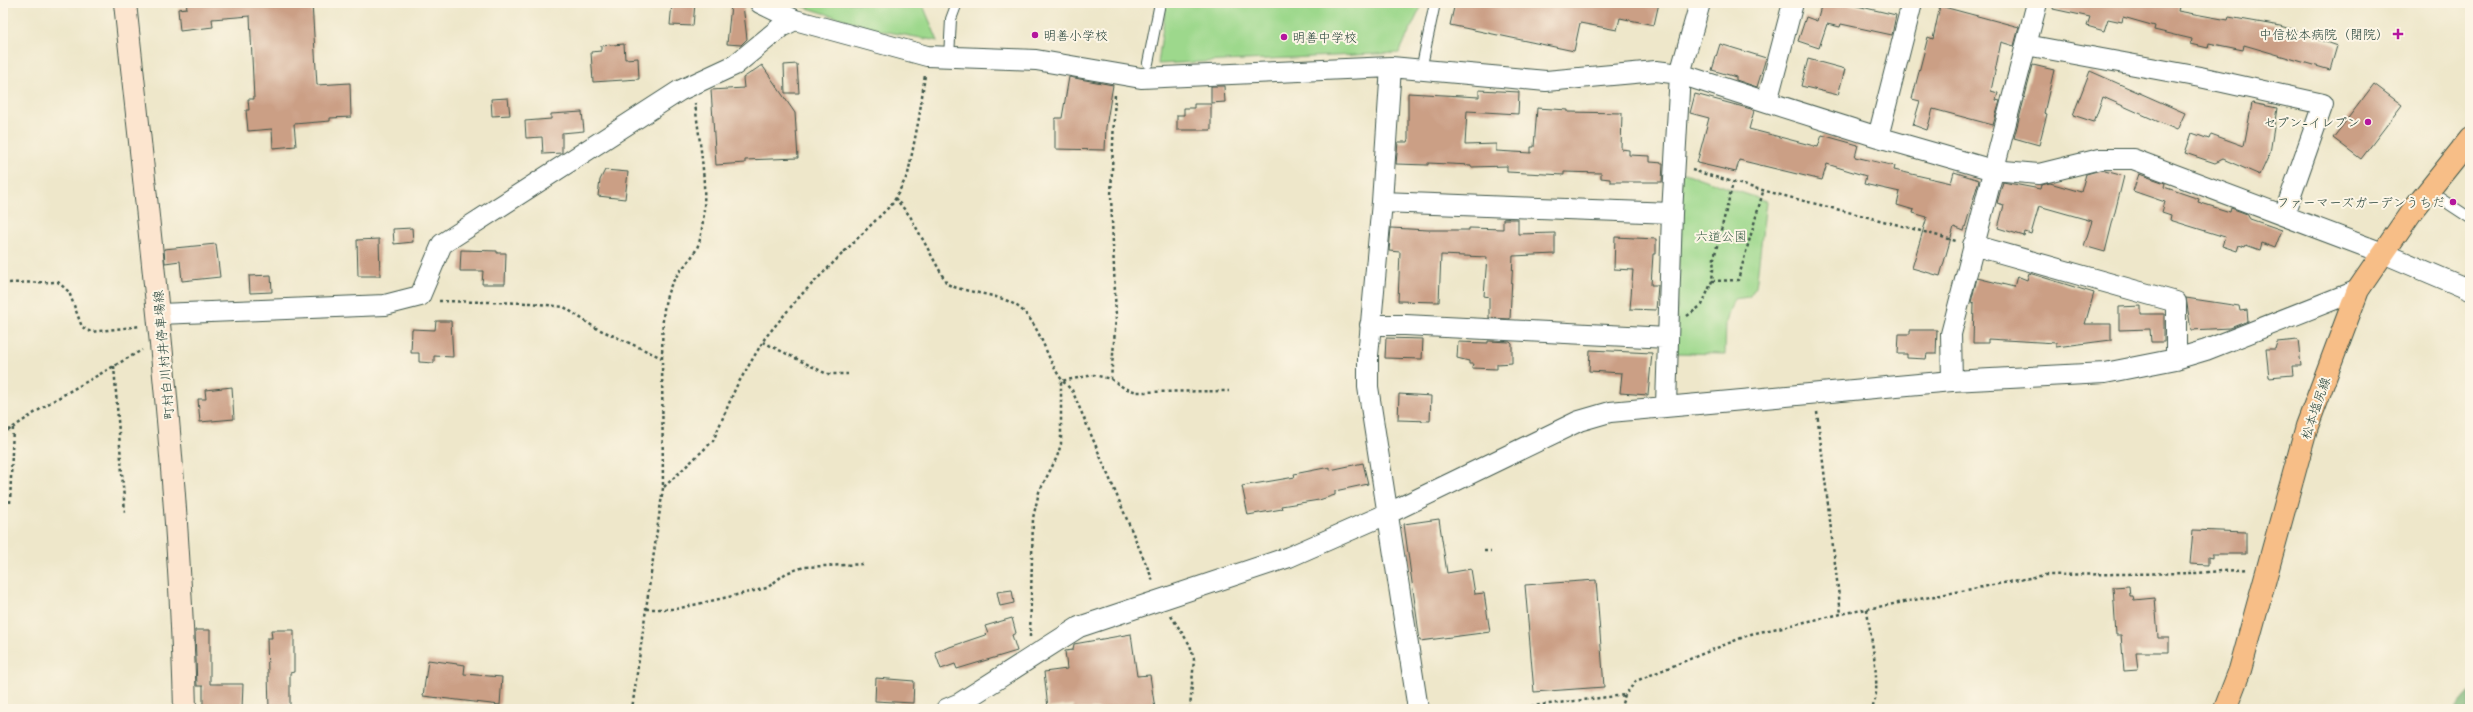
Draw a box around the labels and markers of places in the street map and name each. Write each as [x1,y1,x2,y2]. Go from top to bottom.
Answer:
place label: 中信松本病院（閉院） [2259,27,2389,44]
place label: 明善小学校 [1043,28,1108,45]
marker: 中信松本病院（閉院） [2392,28,2404,40]
marker: 明善小学校 [1030,30,1040,40]
place label: 明善中学校 [1292,30,1357,47]
marker: 明善中学校 [1279,32,1289,42]
place label: セブン-イレブン [2263,115,2360,132]
marker: セブン-イレブン [2363,117,2373,127]
place label: ファーマーズガーデンうちだ [2277,195,2445,212]
marker: ファーマーズガーデンうちだ [2448,197,2458,207]

